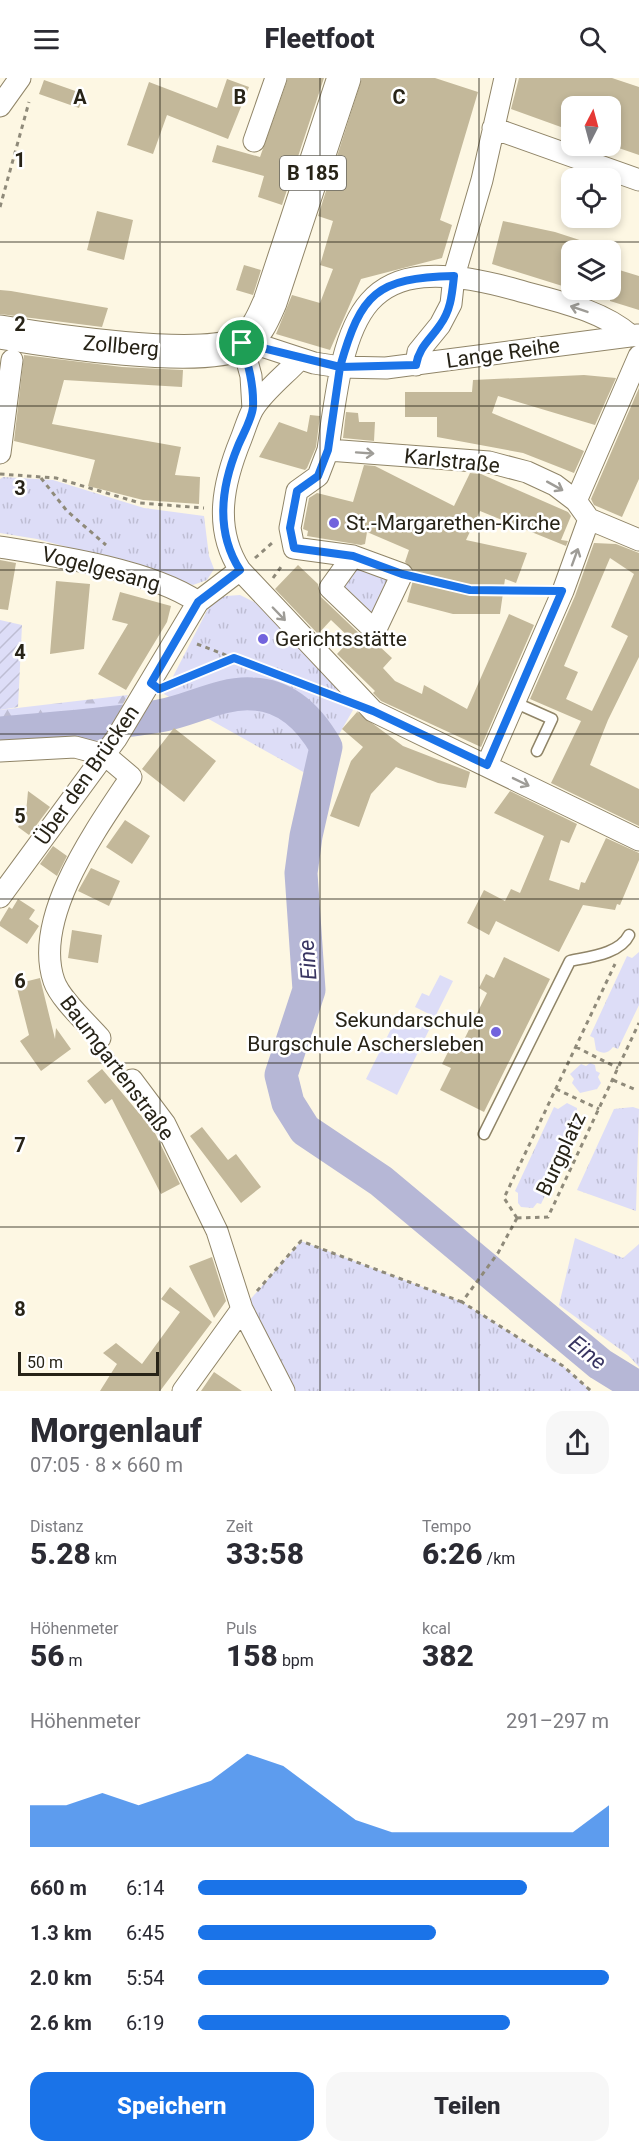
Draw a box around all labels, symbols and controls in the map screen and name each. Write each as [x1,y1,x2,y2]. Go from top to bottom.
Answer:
icon: menu [30,23,63,56]
text: Fleetfoot [265,23,374,55]
icon: search [576,23,609,56]
text: A [73,85,87,109]
text: B [234,85,246,109]
text: C [392,85,406,109]
north arrow [561,96,621,156]
map controls [561,96,621,300]
text: 1 [14,148,26,172]
road number: B 185 [280,156,346,190]
button: locate [561,168,621,228]
button: layers [561,240,621,300]
one-way arrow [570,303,589,314]
text: 2 [14,312,26,336]
pin [216,317,267,368]
icon: arrive [225,326,258,359]
street label: Zollberg [82,331,160,361]
street label: Lange Reihe [445,333,561,373]
street label: Karlstraße [403,444,501,478]
one-way arrow [355,448,375,459]
text: 3 [14,476,26,500]
one-way arrow [546,480,563,492]
place label: St.-Margarethen-Kirche [346,511,561,535]
marker: St.-Margarethen-Kirche [327,516,341,530]
street label: Vogelgesang [39,542,163,596]
one-way arrow [570,548,581,567]
one-way arrow [272,606,287,621]
place label: Gerichtsstätte [275,627,407,651]
marker: Gerichtsstätte [256,632,270,646]
text: 4 [14,640,26,664]
street label: Über den Brücken [30,701,144,849]
one-way arrow [512,777,530,789]
text: 5 [14,804,26,828]
water label: Eine [294,939,321,981]
text: 6 [14,969,26,993]
street label: Baumgartenstraße [55,991,179,1145]
place label: Sekundarschule Burgschule Aschersleben [247,1008,484,1056]
marker: Sekundarschule Burgschule Aschersleben [489,1025,503,1039]
street label: Burgplatz [531,1109,591,1199]
text: 7 [14,1133,26,1157]
text: 8 [14,1297,26,1321]
water label: Eine [564,1330,611,1375]
scale bar [18,1349,159,1376]
text: 50 m [27,1353,63,1372]
text: Morgenlauf [30,1411,202,1450]
button: share [546,1411,609,1474]
text: 07:05 · 8 × 660 m [30,1453,183,1477]
text: Distanz [30,1517,83,1536]
text: Zeit [226,1517,253,1536]
text: Tempo [422,1517,471,1536]
text: 5.28 [30,1536,91,1571]
text: 33:58 [226,1536,304,1571]
text: 6:26 [422,1536,483,1571]
text: km [91,1549,117,1568]
text: /km [483,1549,515,1568]
text: Höhenmeter [30,1619,118,1638]
text: Puls [226,1619,257,1638]
text: kcal [422,1619,451,1638]
text: 56 [30,1638,65,1673]
text: 158 [226,1638,278,1673]
text: 382 [422,1638,474,1673]
text: m [65,1651,83,1670]
text: bpm [278,1651,314,1670]
text: Höhenmeter [30,1709,140,1733]
text: 291–297 m [506,1709,609,1733]
text: 660 m [30,1876,87,1900]
text: 6:14 [126,1876,165,1900]
text: 1.3 km [30,1921,92,1945]
text: 6:45 [126,1921,165,1945]
text: 2.0 km [30,1966,92,1990]
text: 5:54 [126,1966,165,1990]
text: 2.6 km [30,2011,92,2035]
text: 6:19 [126,2011,165,2035]
button: Speichern [30,2072,314,2141]
button: Teilen [326,2072,609,2141]

